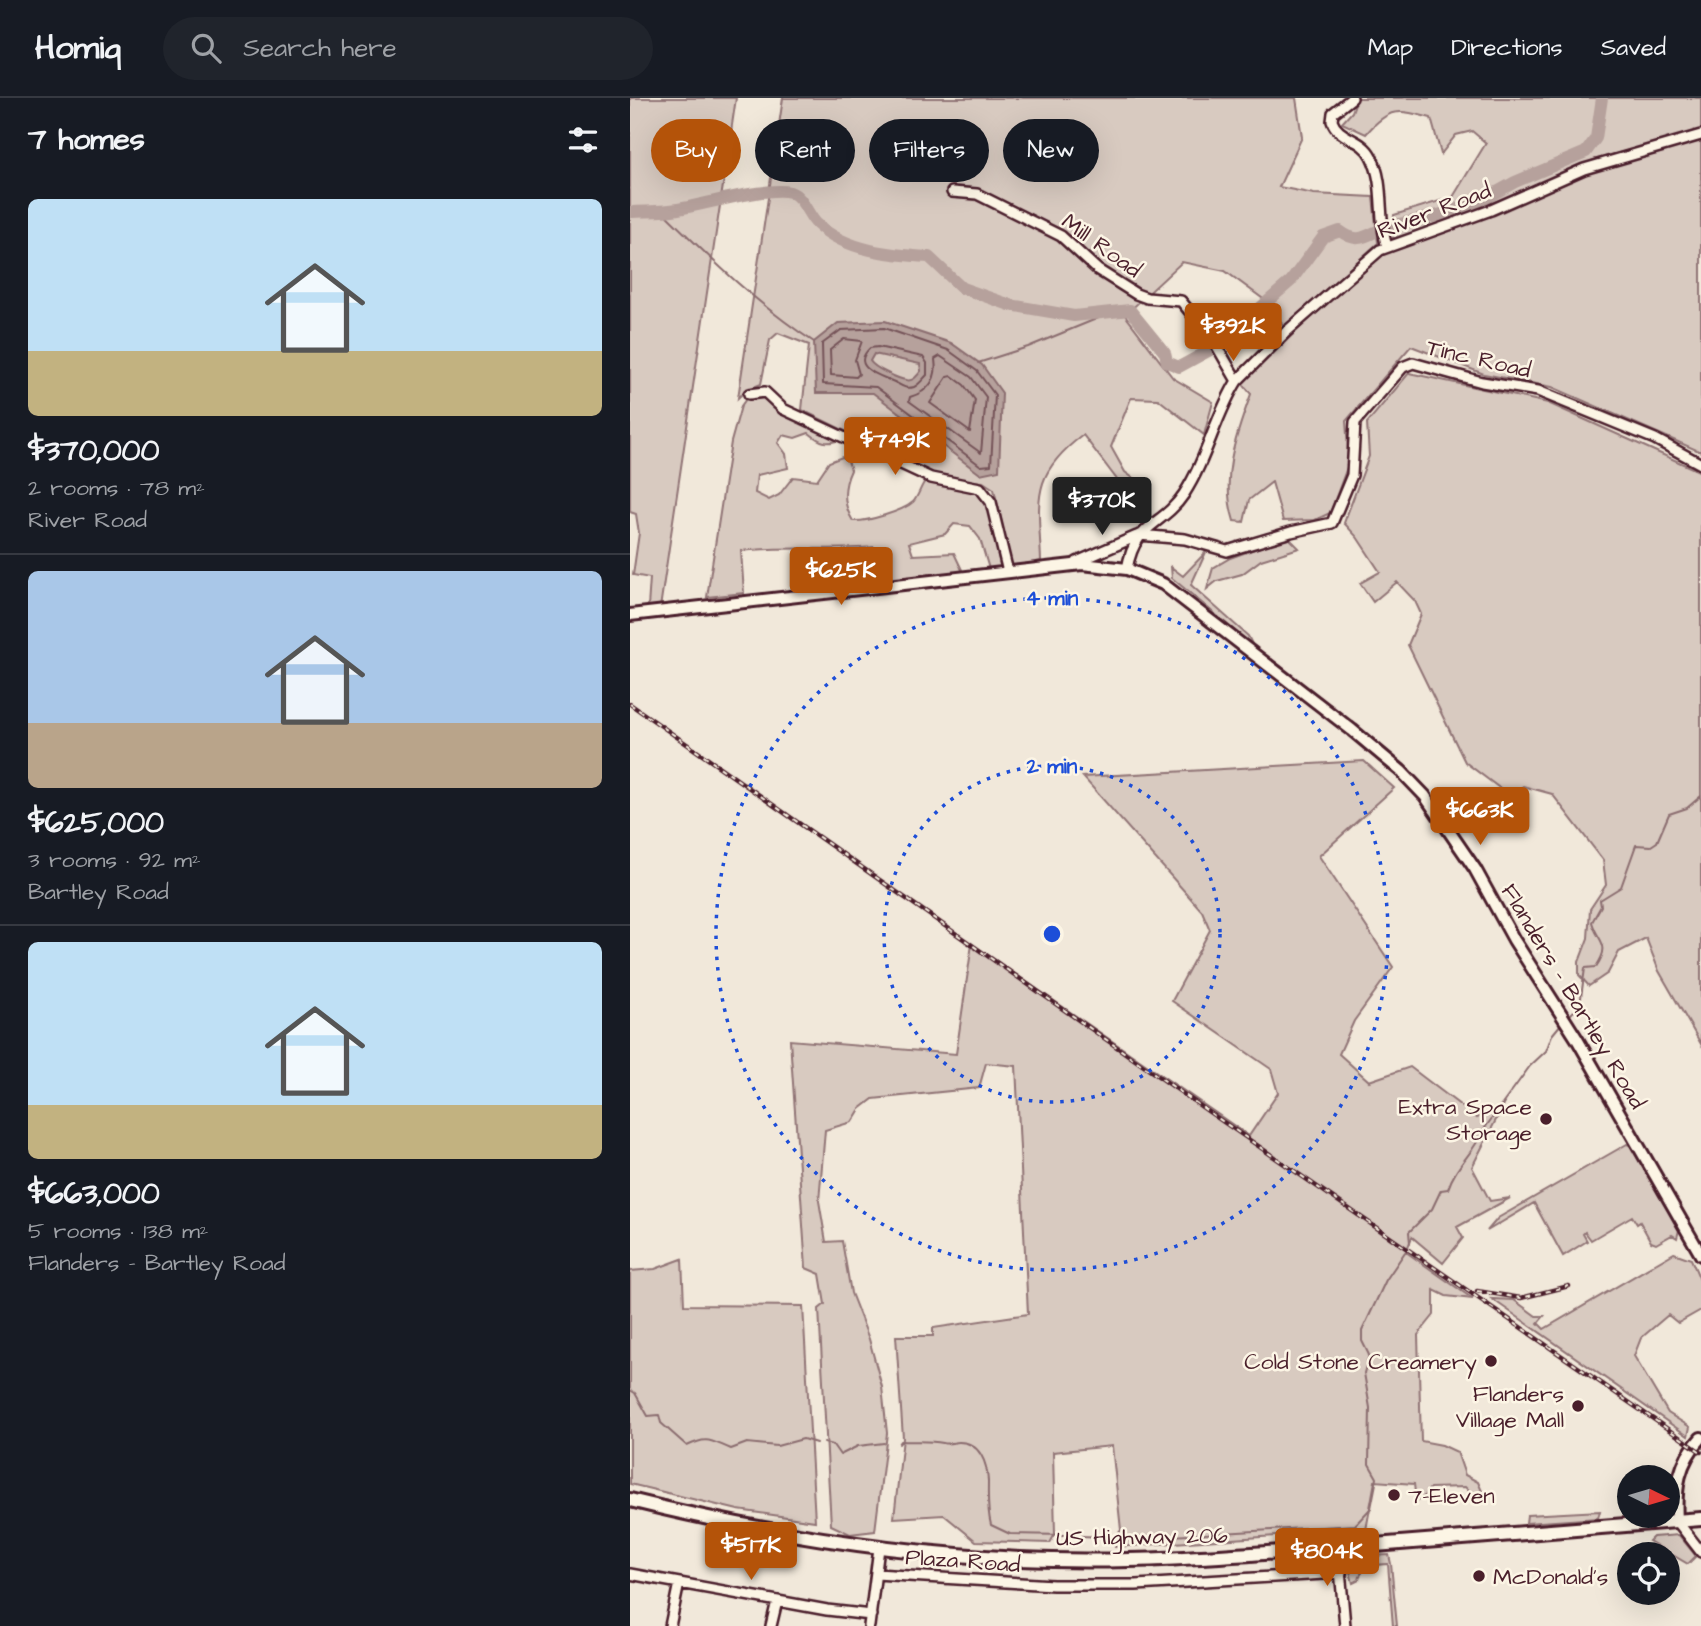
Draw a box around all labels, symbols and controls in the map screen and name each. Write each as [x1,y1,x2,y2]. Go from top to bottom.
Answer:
search box [163,17,653,80]
text: Homiq [35,25,121,71]
icon: search [187,29,225,67]
text: Search here [243,30,397,66]
text: Map [1368,31,1413,65]
text: Directions [1451,31,1563,65]
text: Saved [1601,31,1666,65]
text: 7 homes [28,119,145,161]
chip: Buy [651,119,741,182]
chip: Rent [755,119,855,182]
chip: Filters [869,119,989,182]
chip: New [1003,119,1099,182]
icon: filters [564,121,602,159]
street label: River Road [1373,175,1496,247]
street label: Mill Road [1055,206,1148,286]
icon: home [252,245,378,371]
pin: $392K [1184,303,1282,363]
text: $392K [1201,310,1265,342]
street label: Tinc Road [1424,331,1534,387]
pin: $749K [846,418,944,477]
text: $749K [860,424,930,456]
text: $370,000 [28,430,159,472]
text: 2 rooms · 78 m² [28,472,205,504]
pin: $370K [1053,478,1151,537]
text: $370K [1068,484,1136,516]
text: River Road [28,504,147,536]
pin: $625K [792,547,890,607]
text: $625K [806,554,876,586]
text: 4 min [1026,584,1079,613]
icon: home [252,617,378,743]
text: 2 min [1026,752,1078,781]
pin: $663K [1431,788,1529,847]
text: $663K [1446,794,1514,826]
text: $625,000 [28,802,164,844]
text: 3 rooms · 92 m² [28,844,201,876]
text: Bartley Road [28,876,169,908]
street label: Flanders - Bartley Road [1492,878,1653,1116]
centre of rings [1040,922,1064,946]
icon: home [252,988,378,1114]
place label: Extra Space Storage [1398,1091,1532,1150]
marker: Extra Space Storage [1538,1111,1554,1127]
text: $663,000 [28,1173,160,1215]
text: 5 rooms · 138 m² [28,1215,208,1247]
text: Flanders - Bartley Road [28,1247,286,1279]
place label: Cold Stone Creamery [1244,1346,1477,1379]
marker: Cold Stone Creamery [1483,1353,1499,1369]
place label: Flanders Village Mall [1456,1378,1564,1437]
marker: Flanders Village Mall [1570,1398,1586,1414]
north arrow [1617,1465,1680,1528]
map controls [1617,1465,1680,1605]
place label: 7-Eleven [1408,1480,1495,1512]
marker: 7-Eleven [1386,1487,1402,1503]
street label: US Highway 206 [1056,1520,1228,1555]
pin: $517K [702,1522,800,1582]
pin: $804K [1278,1528,1376,1588]
text: $517K [721,1529,781,1561]
text: $804K [1291,1535,1363,1567]
street label: Plaza Road [904,1541,1022,1581]
button: locate [1617,1542,1680,1605]
place label: McDonald's [1493,1561,1608,1593]
marker: McDonald's [1471,1568,1487,1584]

